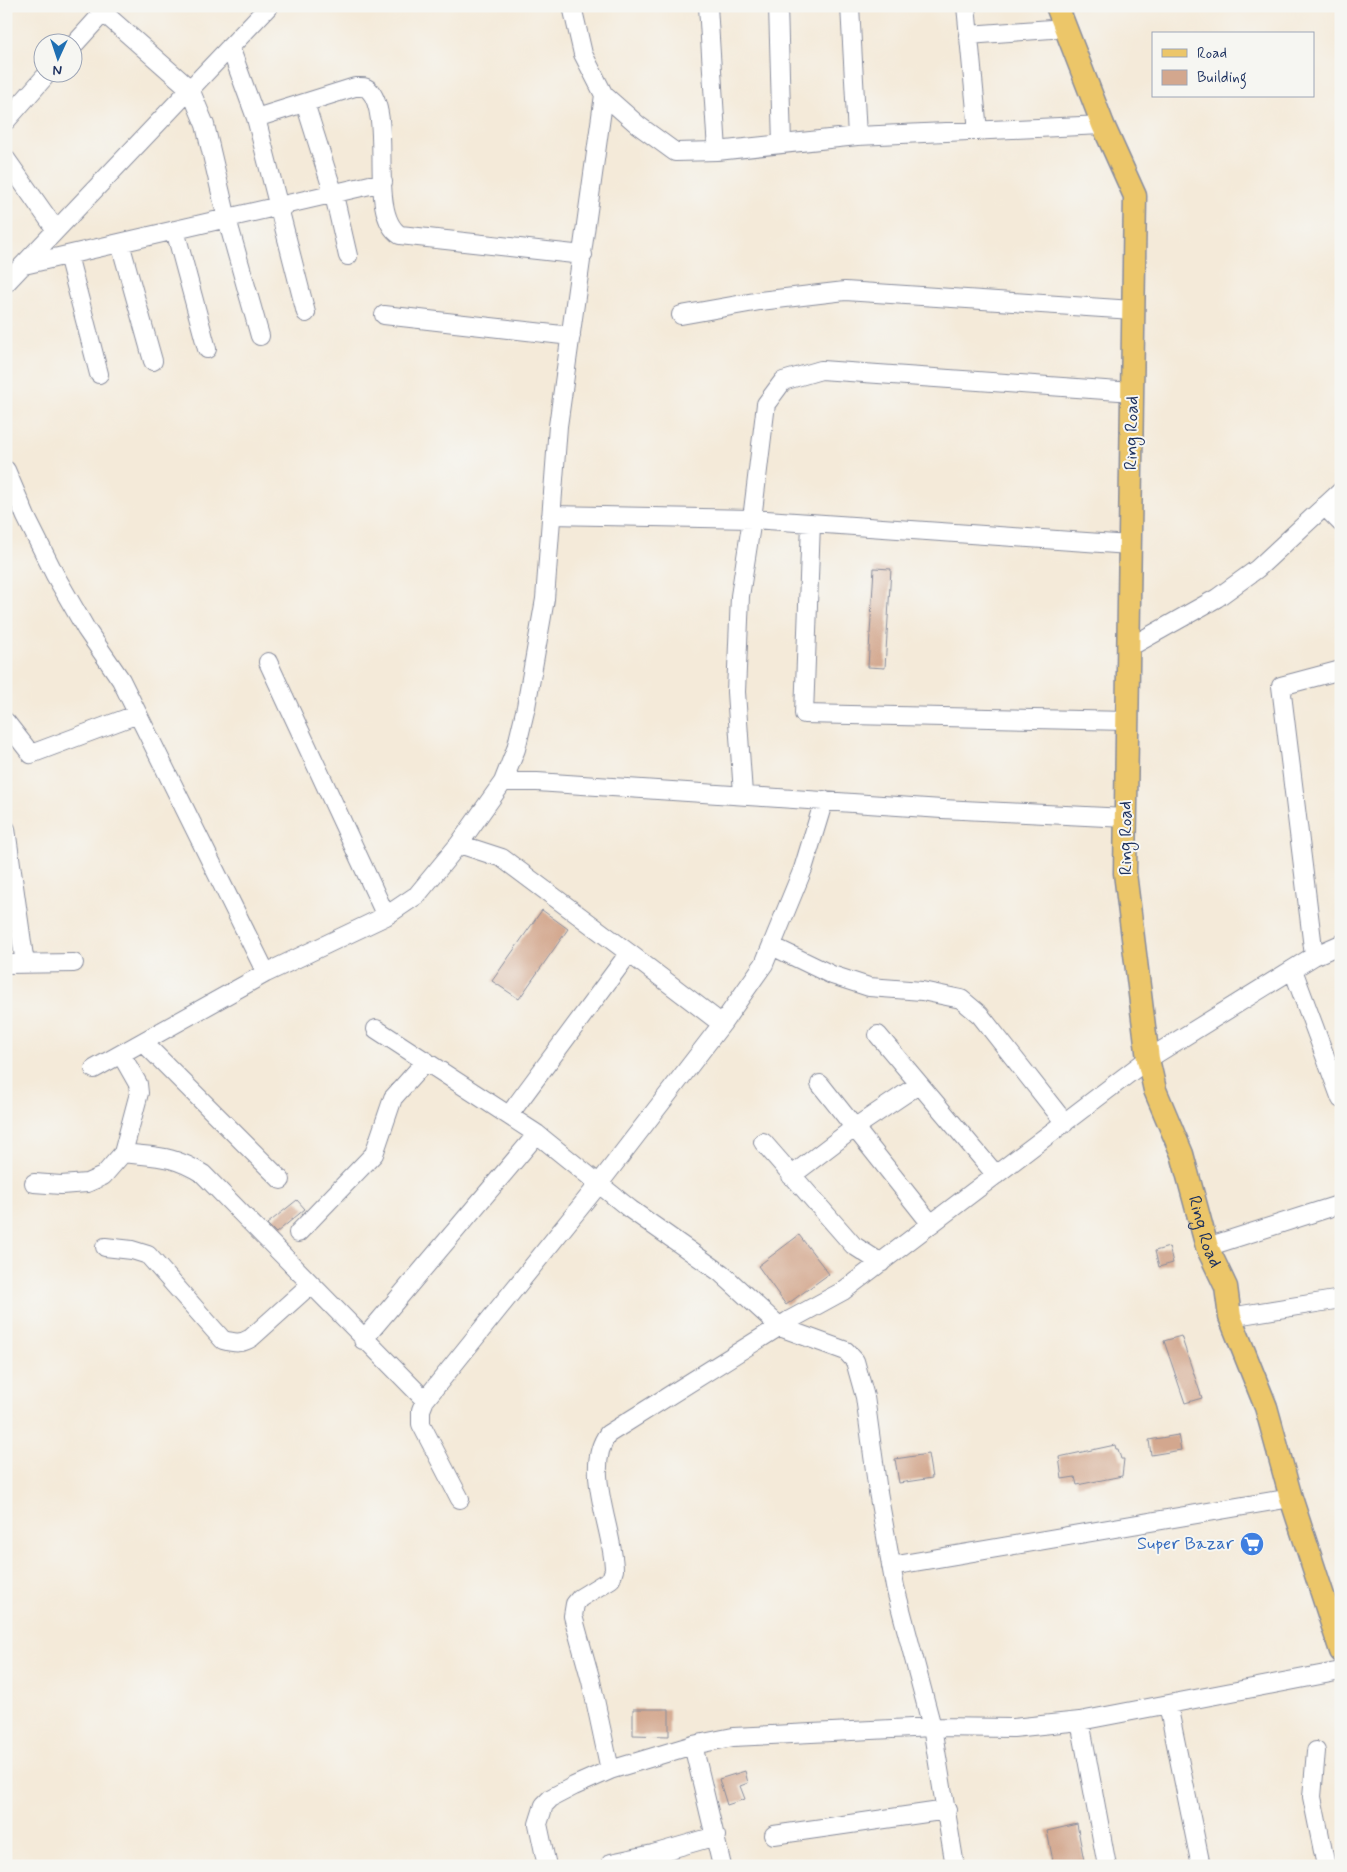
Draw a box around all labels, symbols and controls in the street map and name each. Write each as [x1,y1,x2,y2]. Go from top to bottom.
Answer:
north arrow [32,32,82,82]
legend [1152,32,1314,98]
text: Road [1197,44,1227,64]
text: N [52,61,63,79]
text: Building [1197,68,1247,89]
street label: Ring Road [1119,396,1146,470]
street label: Ring Road [1114,801,1139,875]
street label: Ring Road [1182,1193,1227,1272]
supermarket icon: Super Bazar [1239,1531,1265,1557]
place label: Super Bazar [1137,1532,1235,1556]

